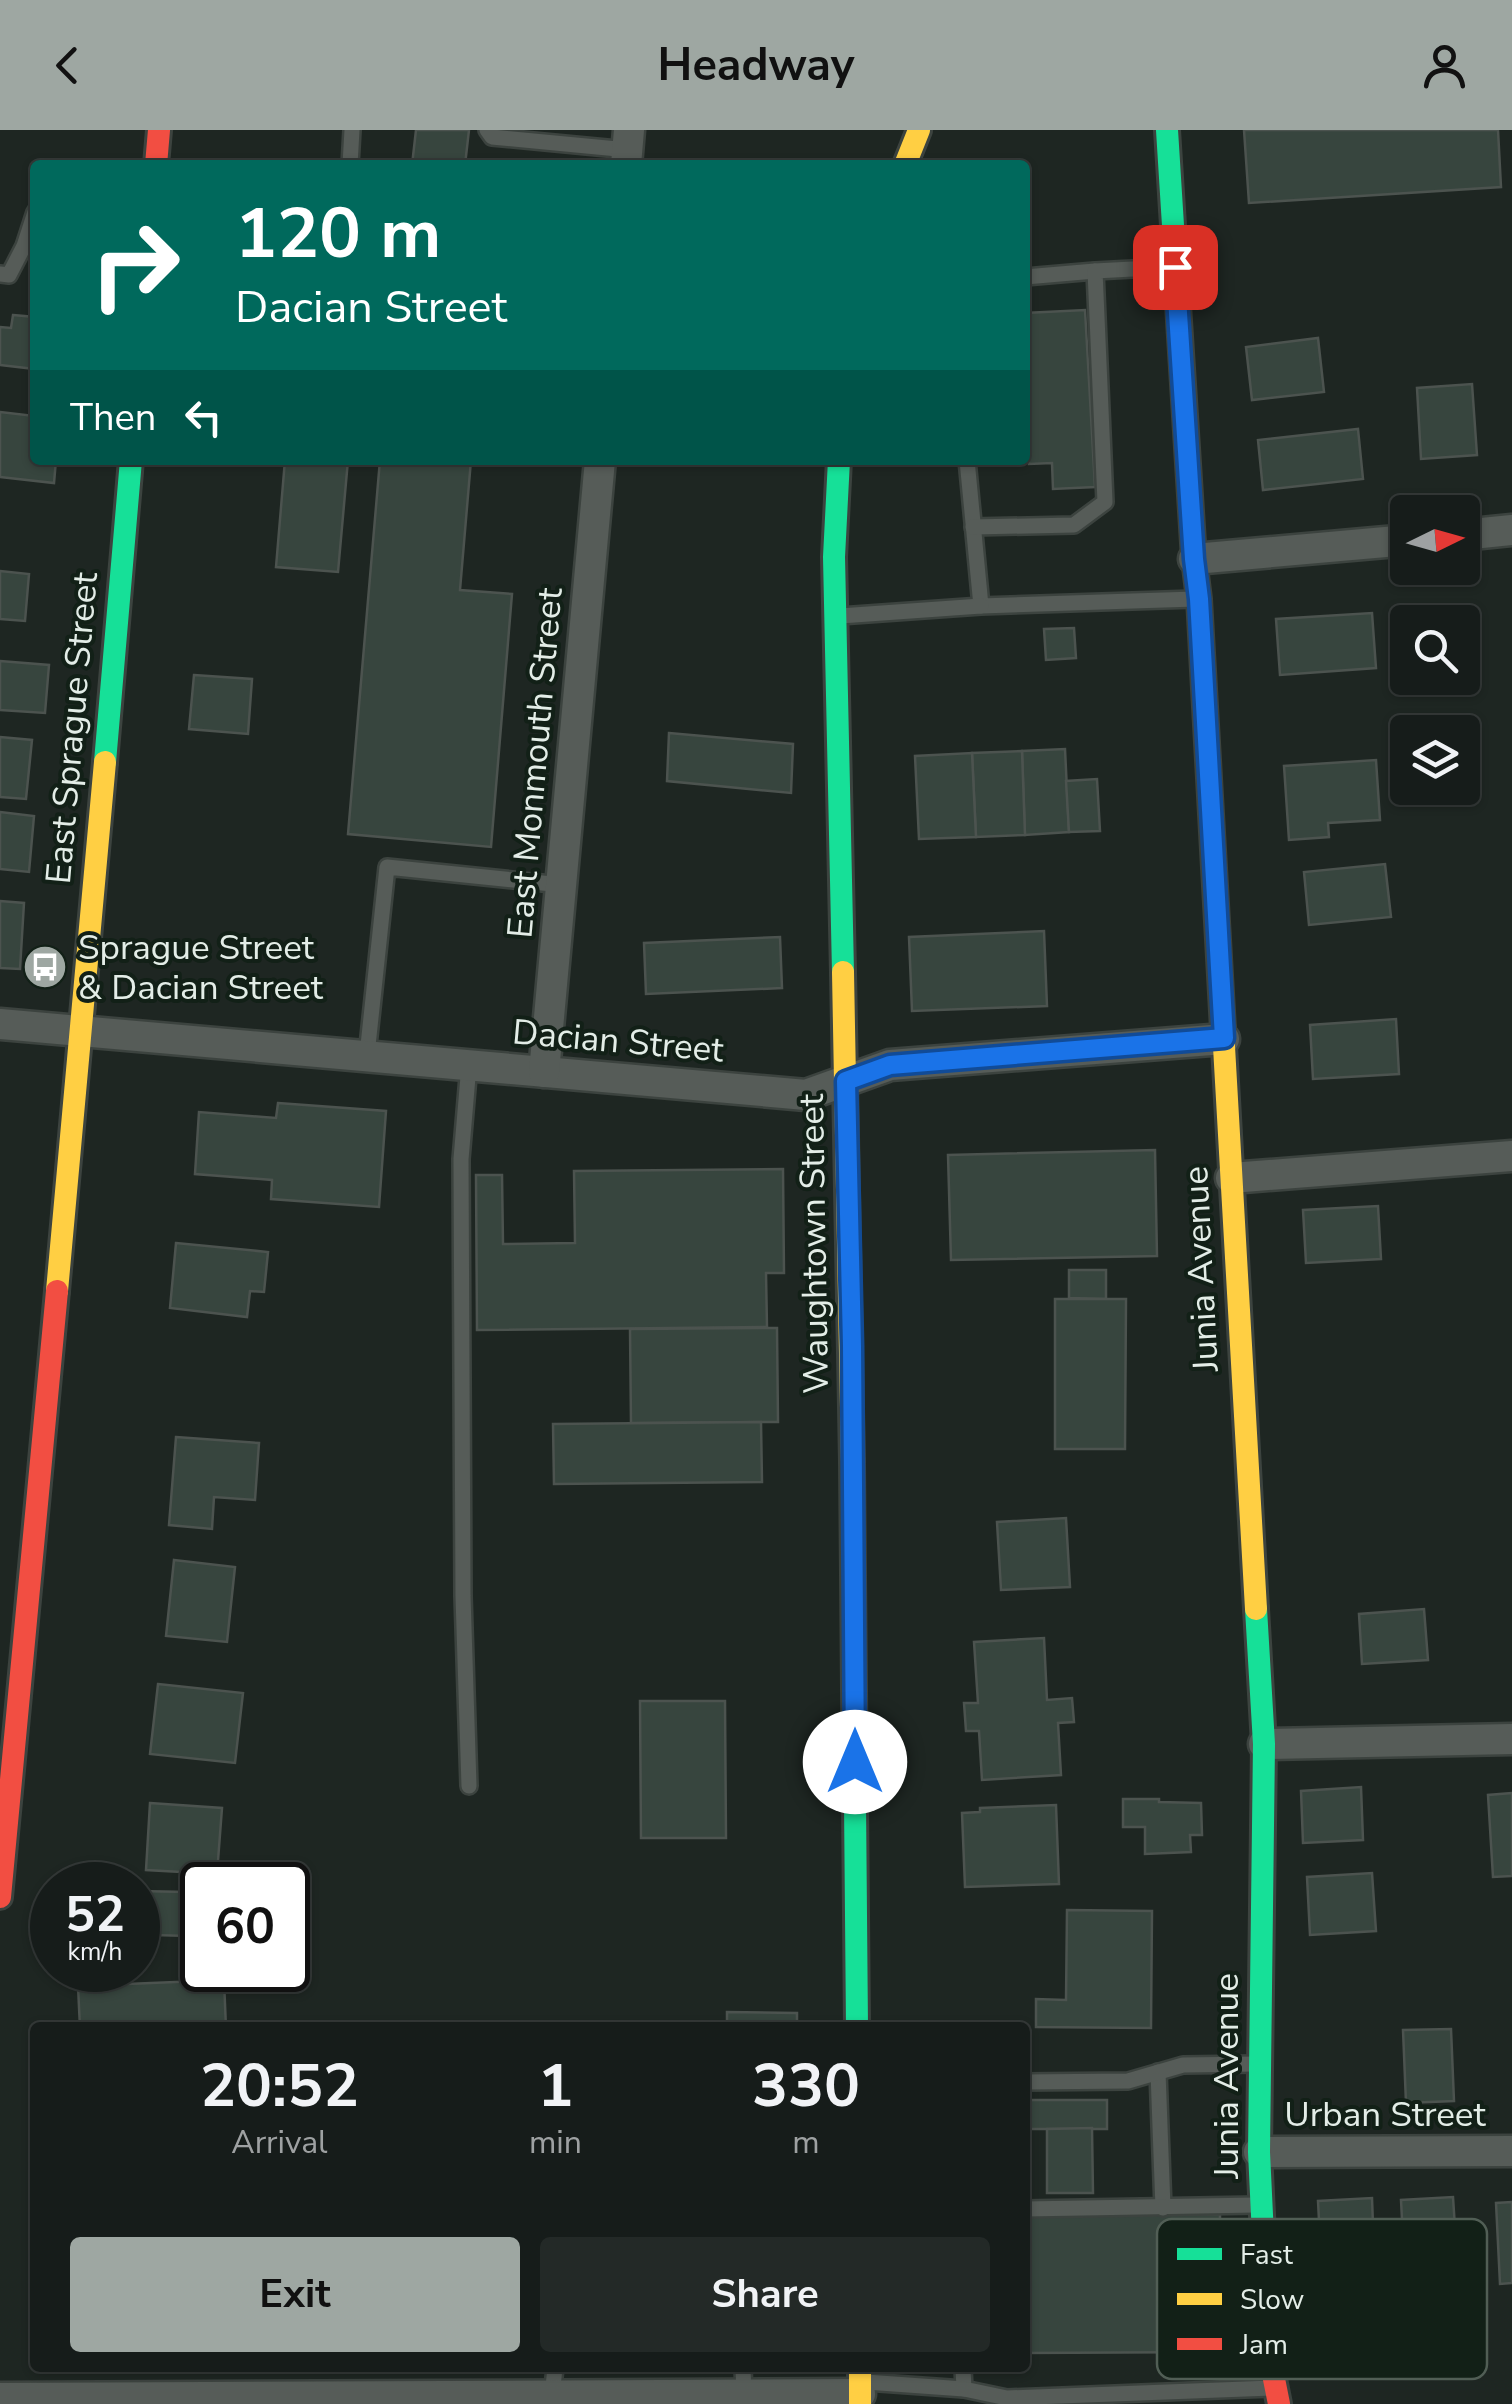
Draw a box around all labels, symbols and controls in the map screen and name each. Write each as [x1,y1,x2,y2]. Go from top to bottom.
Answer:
text: Headway [658,35,854,96]
icon: back [40,38,95,93]
icon: person [1417,38,1472,93]
text: 120 m [235,186,441,282]
icon: right [70,200,200,330]
pin [1133,225,1218,310]
icon: arrive [1148,240,1203,295]
text: Dacian Street [235,277,507,338]
icon: left [176,390,231,445]
text: Then [70,392,156,443]
north arrow [1390,495,1480,585]
map controls [1390,495,1480,805]
street label: East Sprague Street [35,569,109,886]
street label: East Monmouth Street [496,585,574,940]
button: search [1390,605,1480,695]
button: layers [1390,715,1480,805]
place label: Sprague Street & Dacian Street [78,924,324,1011]
bus stop icon: Sprague Street & Dacian Street [22,944,68,990]
street label: Dacian Street [510,1008,726,1074]
street label: Waughtown Street [788,1093,840,1394]
street label: Junia Avenue [1172,1165,1230,1374]
position arrow [803,1710,907,1814]
speed limit sign: 60 [180,1862,310,1992]
text: 52 [65,1880,125,1949]
text: km/h [67,1935,123,1969]
street label: Junia Avenue [1203,1973,1250,2180]
text: 20:52 [200,2045,359,2127]
text: 1 [537,2045,573,2127]
text: 330 [752,2045,860,2127]
street label: Urban Street [1284,2091,1486,2138]
text: Arrival [231,2121,328,2164]
text: min [529,2121,582,2164]
text: m [792,2121,820,2164]
legend [1157,2219,1487,2379]
text: Fast [1240,2236,1293,2274]
button: Exit [70,2237,520,2352]
button: Share [540,2237,990,2352]
text: Slow [1240,2281,1304,2319]
text: Jam [1239,2326,1288,2364]

